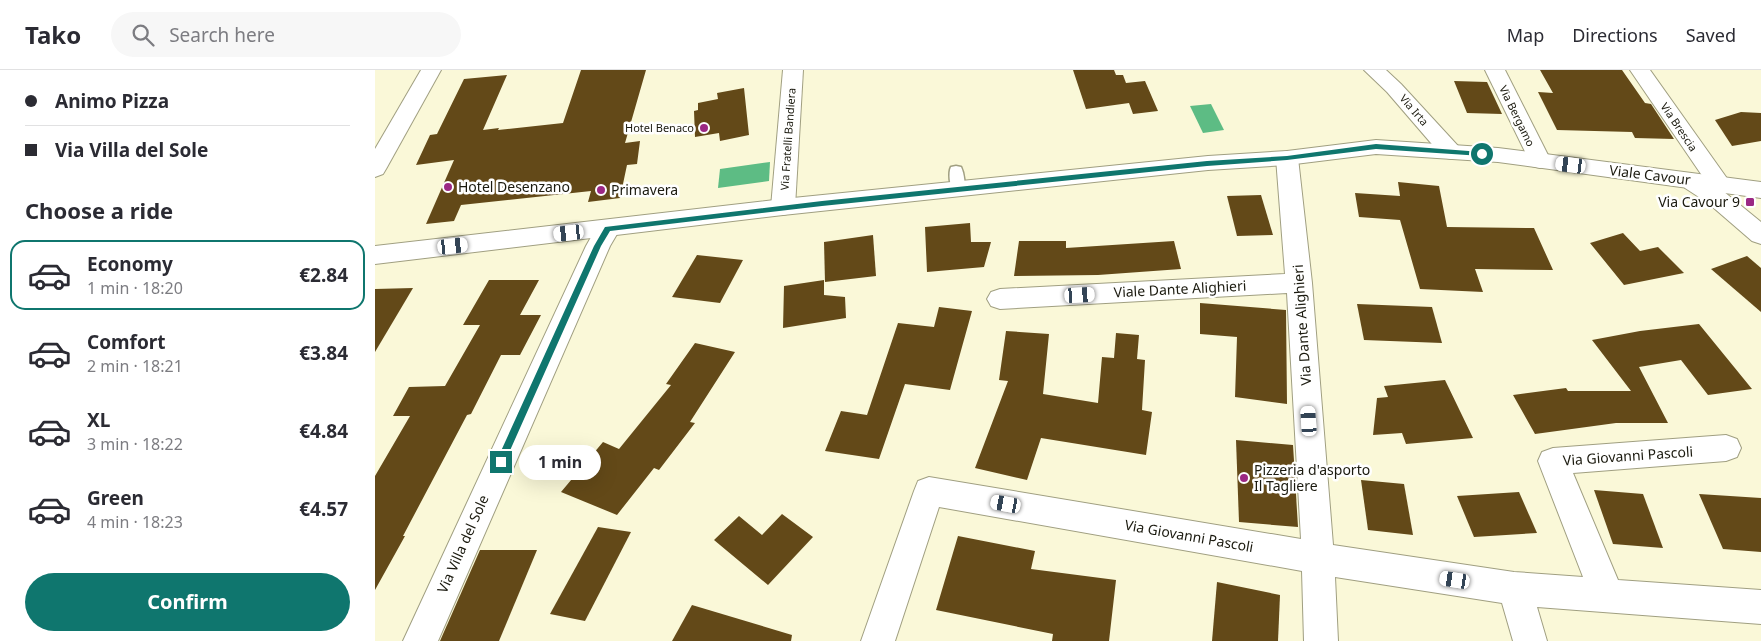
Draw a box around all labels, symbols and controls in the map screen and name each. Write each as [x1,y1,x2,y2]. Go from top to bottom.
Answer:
search box [111,12,461,57]
text: Tako [25,18,81,51]
icon: search [129,21,157,49]
text: Search here [169,22,275,48]
text: Map [1507,23,1544,47]
text: Directions [1572,23,1658,47]
text: Saved [1686,23,1736,47]
street label: Via Bergamo [1496,83,1539,149]
street label: Via Fratelli Bandiera [776,87,799,191]
text: Animo Pizza [55,88,169,114]
street label: Via Irta [1397,91,1432,129]
street label: Via Brescia [1658,99,1701,154]
place label: Hotel Benaco [625,120,694,135]
marker: Hotel Benaco [698,122,710,134]
text: Via Villa del Sole [55,137,208,163]
route start [1471,143,1493,165]
car [1555,156,1586,174]
street label: Viale Cavour [1608,160,1692,189]
place label: Hotel Desenzano [458,177,570,196]
place label: Primavera [611,180,678,199]
marker: Hotel Desenzano [442,181,454,193]
marker: Primavera [595,184,607,196]
place label: Via Cavour 9 [1658,192,1740,211]
text: Choose a ride [25,195,173,225]
marker: Via Cavour 9 [1744,196,1756,208]
car [553,224,584,242]
car [437,237,468,255]
text: Economy [87,251,173,277]
icon: car [27,253,72,298]
text: €2.84 [299,262,348,288]
street label: Via Dante Alighieri [1288,264,1315,386]
street label: Viale Dante Alighieri [1113,276,1247,301]
text: 1 min · 18:20 [87,277,183,299]
car [1064,287,1095,303]
text: Comfort [87,329,166,355]
icon: car [27,331,72,376]
text: €3.84 [299,340,348,366]
text: 2 min · 18:21 [87,355,183,377]
car [1300,406,1317,436]
text: XL [87,407,110,433]
icon: car [27,409,72,454]
text: €4.84 [299,418,348,444]
text: 3 min · 18:22 [87,433,183,455]
street label: Via Giovanni Pascoli [1562,441,1694,470]
callout: 1 min [519,444,601,480]
route end [490,451,512,473]
text: 1 min [538,451,582,473]
place label: Pizzeria d'asporto Il Tagliere [1254,460,1370,495]
marker: Pizzeria d'asporto Il Tagliere [1238,472,1250,484]
text: Green [87,485,144,511]
icon: car [27,487,72,532]
street label: Via Villa del Sole [432,492,493,596]
car [989,494,1022,514]
text: €4.57 [299,496,348,522]
text: 4 min · 18:23 [87,511,183,533]
street label: Via Giovanni Pascoli [1123,515,1255,556]
car [1439,570,1470,590]
button: Confirm [25,573,350,631]

